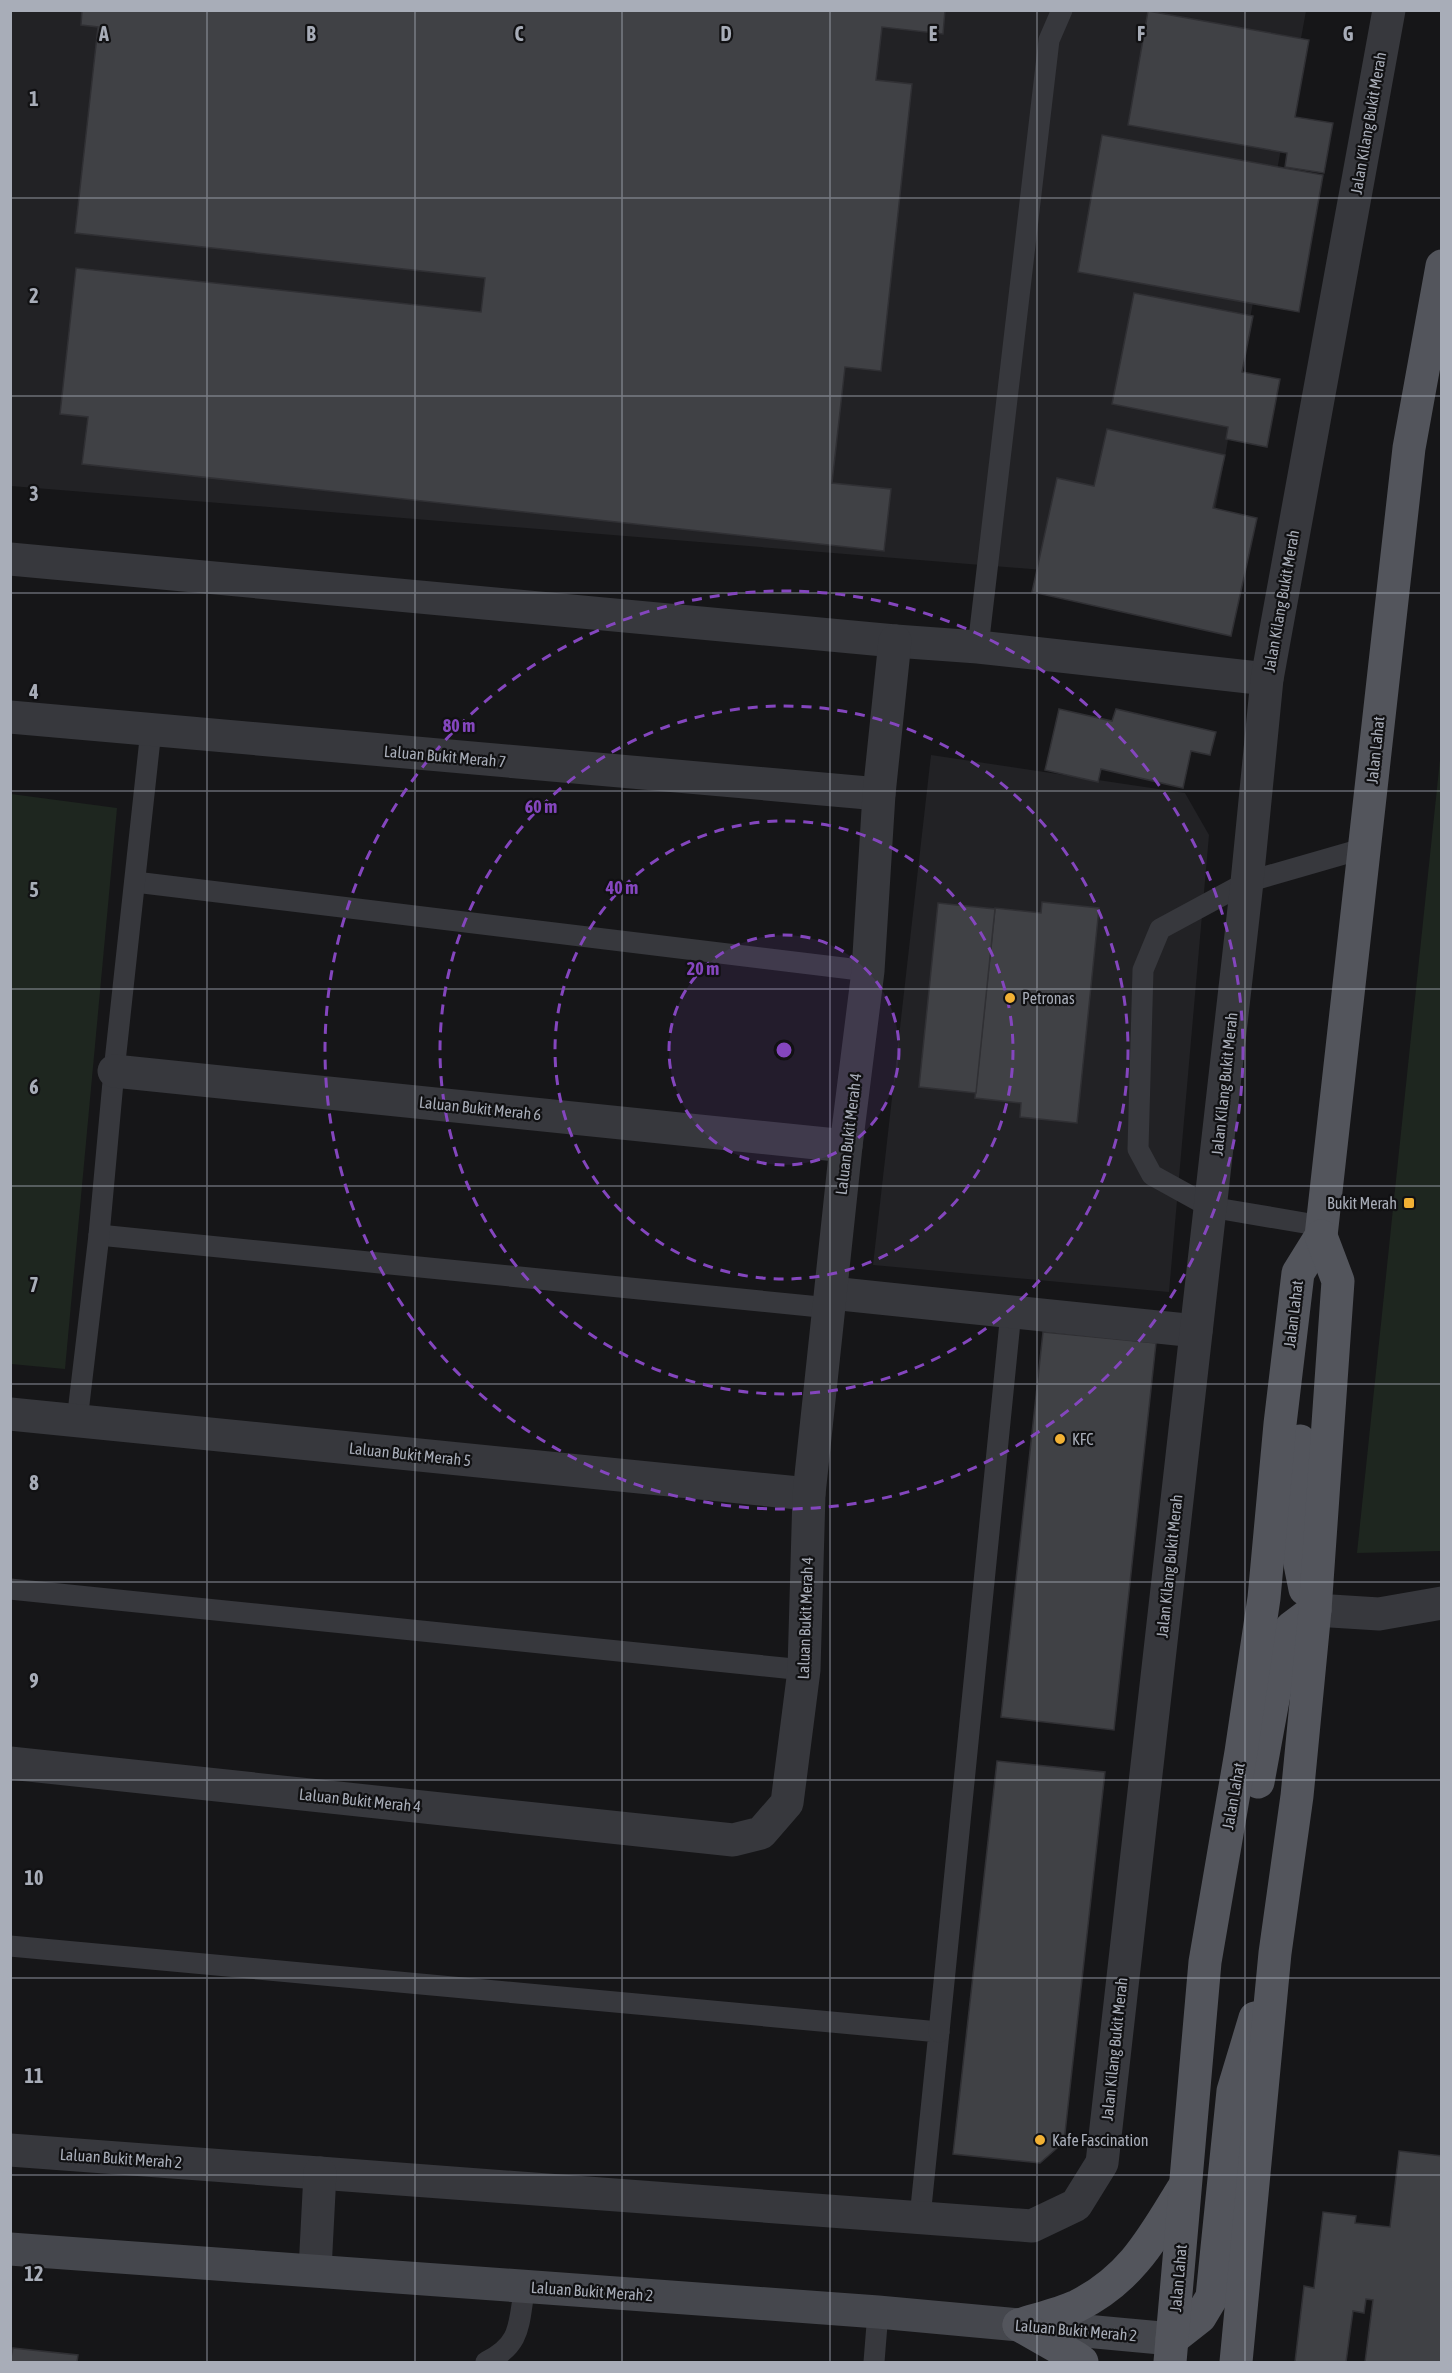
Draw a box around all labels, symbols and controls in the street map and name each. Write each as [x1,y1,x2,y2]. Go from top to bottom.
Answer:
text: A [98,22,109,45]
text: B [306,22,316,45]
text: C [515,22,524,45]
text: D [720,22,732,45]
text: E [929,22,938,45]
text: F [1137,22,1145,45]
text: G [1343,22,1354,45]
street label: Jalan Kilang Bukit Merah [1347,50,1390,196]
text: 1 [29,87,39,110]
text: 2 [29,284,39,307]
text: 3 [29,482,39,505]
street label: Jalan Kilang Bukit Merah [1260,528,1303,674]
text: 4 [28,680,39,703]
text: 80 m [443,715,475,736]
street label: Jalan Lahat [1363,715,1388,785]
street label: Laluan Bukit Merah 7 [383,742,507,770]
text: 60 m [525,796,557,817]
text: 40 m [605,877,638,898]
text: 5 [29,878,39,901]
text: 20 m [687,958,719,979]
place label: Petronas [1022,989,1075,1007]
marker: Petronas [1003,991,1017,1005]
street label: Jalan Kilang Bukit Merah [1208,1011,1241,1157]
centre of rings [774,1040,794,1060]
street label: Laluan Bukit Merah 4 [832,1072,864,1196]
text: 6 [29,1075,39,1098]
street label: Laluan Bukit Merah 6 [418,1093,542,1123]
place label: Bukit Merah [1327,1194,1397,1212]
marker: Bukit Merah [1402,1196,1416,1210]
text: 7 [29,1273,39,1296]
street label: Jalan Lahat [1280,1279,1306,1349]
place label: KFC [1072,1430,1094,1448]
marker: KFC [1053,1432,1067,1446]
street label: Laluan Bukit Merah 5 [348,1439,472,1469]
text: 8 [29,1471,39,1494]
street label: Jalan Kilang Bukit Merah [1153,1493,1186,1639]
street label: Laluan Bukit Merah 4 [794,1556,816,1680]
text: 9 [29,1669,39,1692]
street label: Jalan Lahat [1218,1761,1248,1831]
street label: Laluan Bukit Merah 4 [298,1785,422,1815]
text: 10 [25,1866,43,1889]
street label: Jalan Kilang Bukit Merah [1098,1976,1131,2122]
text: 11 [25,2064,43,2087]
place label: Kafe Fascination [1052,2131,1148,2149]
marker: Kafe Fascination [1033,2133,1047,2147]
street label: Laluan Bukit Merah 2 [59,2145,183,2171]
street label: Jalan Lahat [1166,2243,1190,2312]
text: 12 [25,2262,43,2285]
street label: Laluan Bukit Merah 2 [530,2278,654,2304]
street label: Laluan Bukit Merah 2 [1014,2316,1138,2344]

